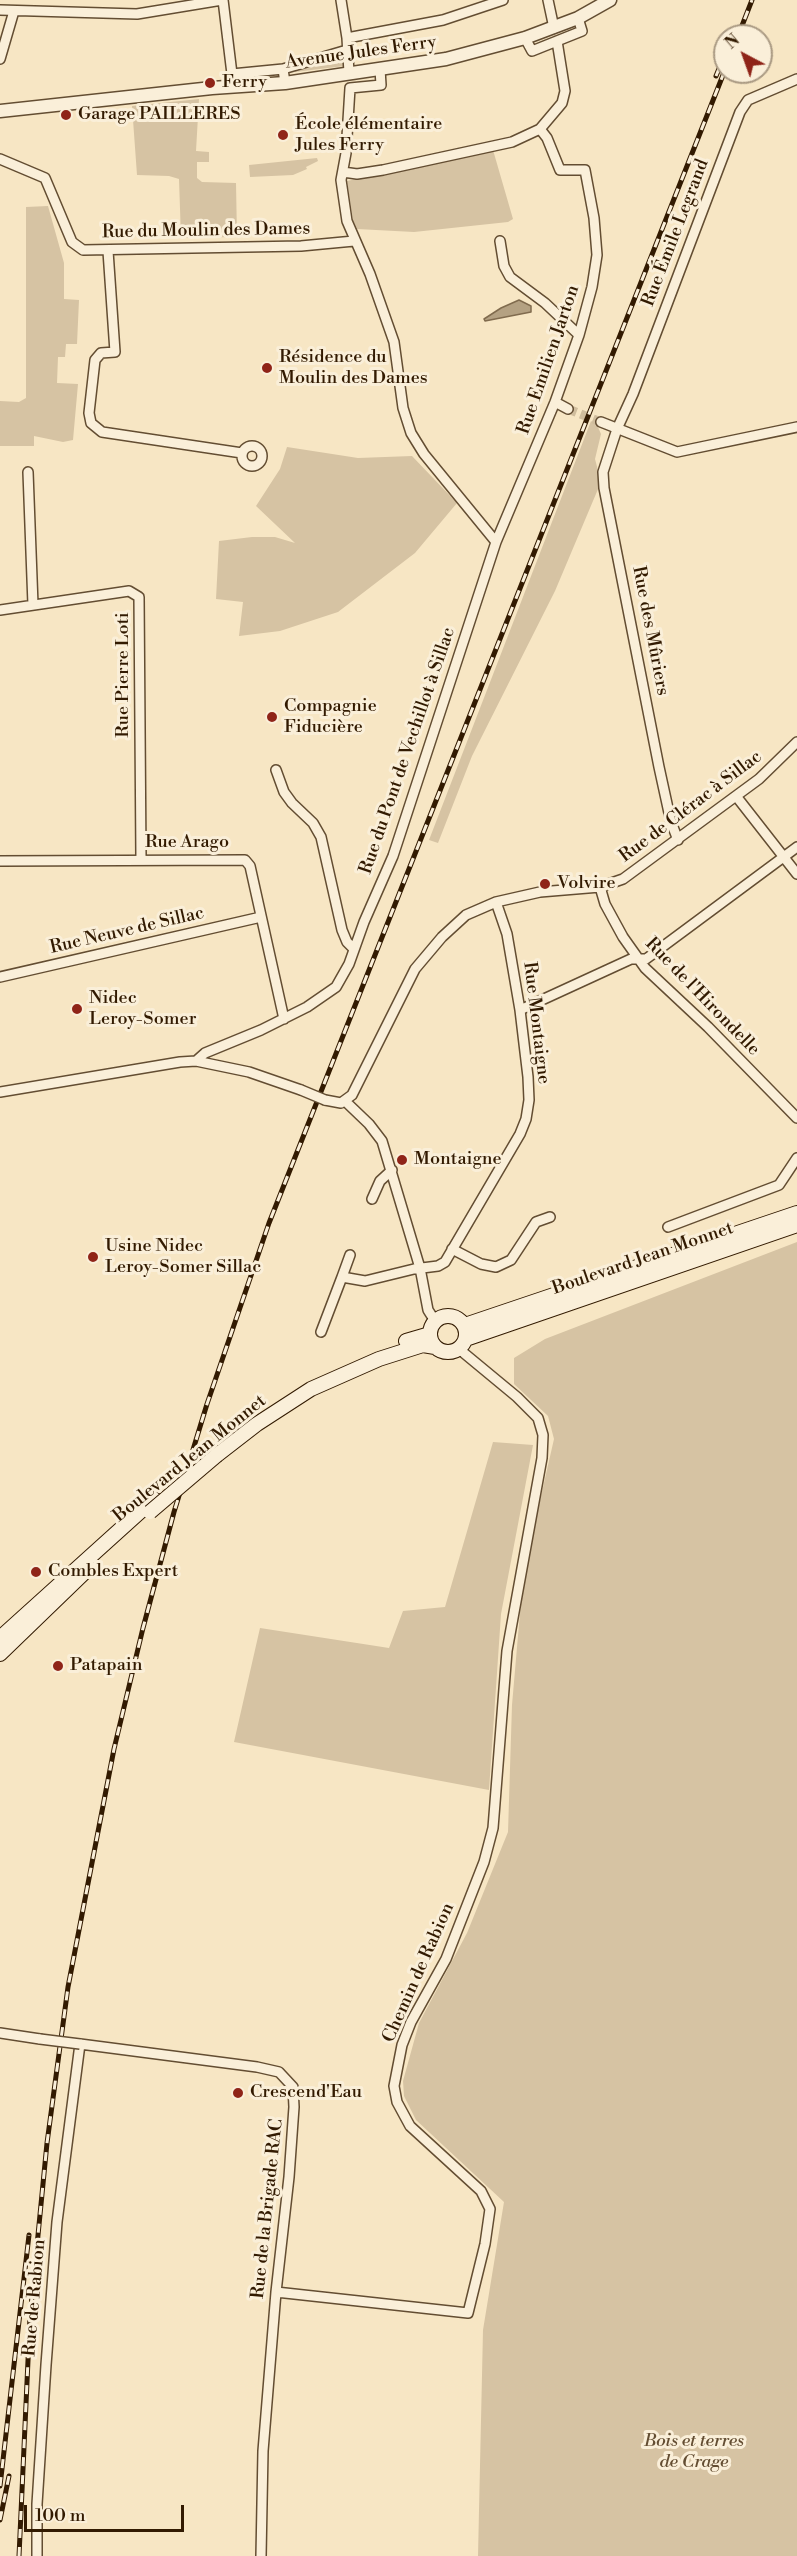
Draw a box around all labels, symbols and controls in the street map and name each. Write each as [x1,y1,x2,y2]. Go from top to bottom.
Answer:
north arrow [713,24,773,84]
text: N [721,30,744,54]
street label: Avenue Jules Ferry [284,32,438,74]
place label: Ferry [222,72,267,94]
marker: Ferry [203,76,217,90]
place label: Garage PAILLERES [78,104,241,126]
marker: Garage PAILLERES [59,108,73,122]
place label: École élémentaire Jules Ferry [295,114,442,156]
marker: École élémentaire Jules Ferry [276,128,290,142]
street label: Rue Émile Legrand [638,156,714,310]
street label: Rue du Moulin des Dames [102,218,310,244]
street label: Rue Emilien Jarton [513,283,585,437]
place label: Résidence du Moulin des Dames [279,347,428,389]
marker: Résidence du Moulin des Dames [260,361,274,375]
street label: Rue des Mûriers [627,564,673,698]
street label: Rue Pierre Loti [113,612,135,738]
street label: Rue du Pont de Vechillot à Sillac [356,625,460,877]
place label: Compagnie Fiducière [284,696,377,738]
marker: Compagnie Fiducière [265,710,279,724]
street label: Rue de Clérac à Sillac [615,746,767,868]
street label: Rue Arago [145,832,229,854]
place label: Volvire [557,873,615,895]
marker: Volvire [538,877,552,891]
street label: Rue Neuve de Sillac [48,903,206,959]
street label: Rue de l'Hirondelle [640,933,764,1061]
street label: Rue Montaigne [518,961,554,1085]
place label: Nidec Leroy-Somer [89,988,196,1030]
marker: Nidec Leroy-Somer [70,1002,84,1016]
place label: Montaigne [414,1149,502,1171]
marker: Montaigne [395,1153,409,1167]
street label: Boulevard Jean Monnet [550,1218,736,1300]
place label: Usine Nidec Leroy-Somer Sillac [105,1236,261,1278]
marker: Usine Nidec Leroy-Somer Sillac [86,1250,100,1264]
street label: Boulevard Jean Monnet [109,1391,271,1527]
place label: Combles Expert [48,1561,178,1583]
marker: Combles Expert [29,1565,43,1579]
place label: Patapain [70,1655,142,1677]
marker: Patapain [51,1659,65,1673]
street label: Chemin de Rabion [379,1900,459,2046]
place label: Crescend'Eau [250,2082,362,2104]
marker: Crescend'Eau [231,2086,245,2100]
street label: Rue de la Brigade RAC [248,2118,288,2300]
street label: Rue de Rabion [19,2239,51,2357]
park label: Bois et terres de Crage [644,2431,744,2474]
scale bar [27,2493,188,2531]
text: 100 m [35,2504,86,2527]

